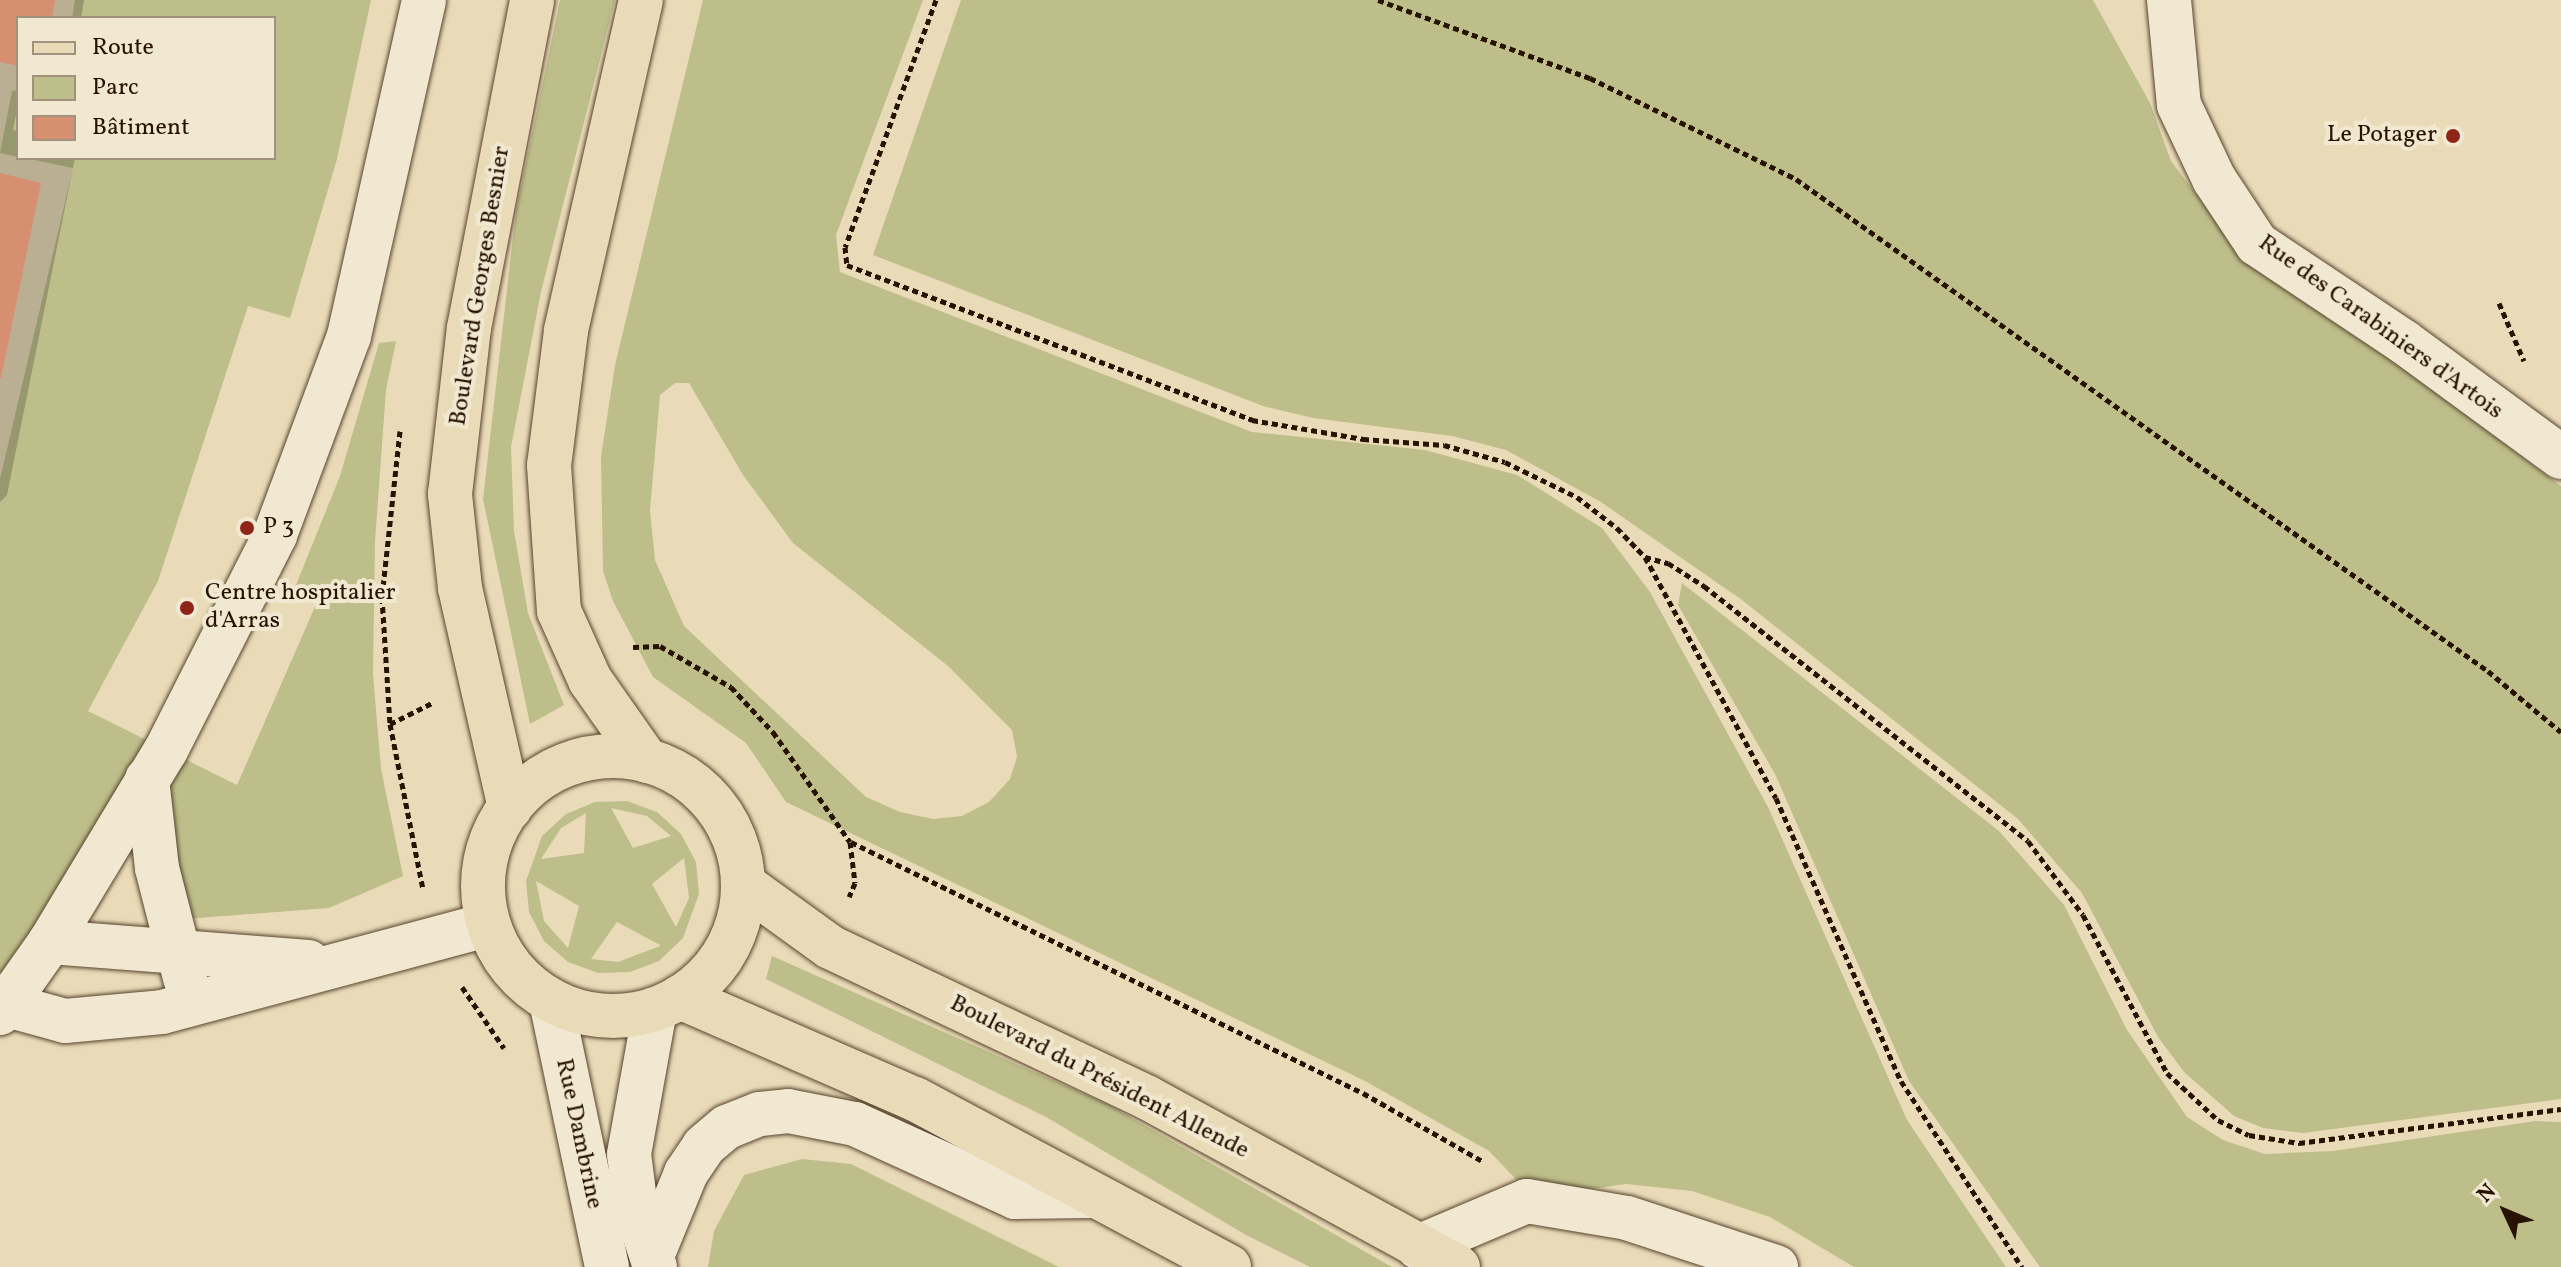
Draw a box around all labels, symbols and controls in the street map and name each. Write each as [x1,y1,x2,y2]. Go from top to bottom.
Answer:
legend [16,16,276,160]
text: Route [92,31,154,65]
text: Parc [92,71,139,105]
text: Bâtiment [92,111,190,145]
place label: Le Potager [2327,122,2437,150]
marker: Le Potager [2444,127,2462,145]
street label: Boulevard Georges Besnier [445,144,517,428]
street label: Rue des Carabiniers d'Artois [2252,230,2508,426]
place label: P 3 [263,514,294,542]
marker: P 3 [238,519,256,537]
place label: Centre hospitalier d'Arras [205,580,396,636]
marker: Centre hospitalier d'Arras [176,597,198,619]
street label: Boulevard du Président Allende [945,990,1253,1166]
street label: Rue Dambrine [548,1056,608,1212]
north arrow [2465,1171,2545,1251]
text: N [2471,1177,2504,1211]

